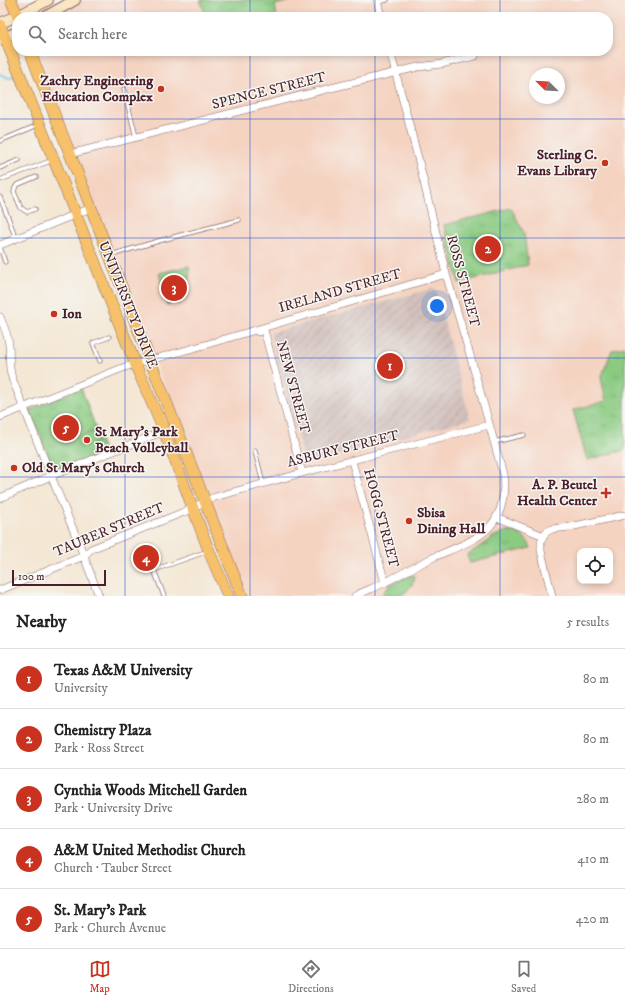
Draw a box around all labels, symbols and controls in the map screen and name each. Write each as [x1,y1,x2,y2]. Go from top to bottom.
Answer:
search box [12,12,613,56]
icon: search [26,23,48,45]
text: Search here [58,25,127,44]
street label: SPENCE STREET [210,68,328,114]
north arrow [529,68,565,104]
place label: Zachry Engineering Education Complex [40,72,154,106]
marker: Zachry Engineering Education Complex [156,84,166,94]
place label: Sterling C. Evans Library [517,146,597,180]
marker: Sterling C. Evans Library [600,158,610,168]
street label: ROSS STREET [442,233,484,329]
pin: 2 [475,234,501,264]
street label: UNIVERSITY DRIVE [94,239,162,371]
street label: IRELAND STREET [277,265,404,317]
pin: 3 [161,273,187,303]
your location [427,296,447,316]
place label: Ion [62,305,82,323]
marker: Ion [49,309,59,319]
street label: NEW STREET [272,339,314,436]
pin: 1 [377,351,403,381]
pin: 5 [53,413,79,443]
place label: St Mary's Park Beach Volleyball [95,423,189,457]
street label: ASBURY STREET [285,426,401,472]
marker: St Mary's Park Beach Volleyball [82,435,92,445]
place label: Old St Mary's Church [22,459,145,477]
marker: Old St Mary's Church [9,463,19,473]
street label: HOGG STREET [359,467,403,570]
place label: A. P. Beutel Health Center [517,476,598,510]
marker: A. P. Beutel Health Center [600,487,612,499]
street label: TAUBER STREET [51,498,167,561]
place label: Sbisa Dining Hall [417,504,486,538]
marker: Sbisa Dining Hall [404,516,414,526]
pin: 4 [133,543,159,573]
map controls [577,548,613,584]
button: locate [577,548,613,584]
scale bar [12,568,106,587]
text: 100 m [18,570,44,584]
text: Nearby [16,611,66,633]
text: 5 results [567,614,609,630]
text: Texas A&M University [54,661,192,680]
text: 1 [27,671,31,687]
text: 80 m [583,671,609,687]
text: University [54,680,108,696]
text: Chemistry Plaza [54,721,151,740]
text: 2 [26,731,32,747]
text: 80 m [583,731,609,747]
text: Park · Ross Street [54,740,144,756]
text: Cynthia Woods Mitchell Garden [54,781,247,800]
text: 3 [27,791,31,807]
text: 280 m [577,791,609,807]
text: Park · University Drive [54,800,173,816]
text: A&M United Methodist Church [54,841,246,860]
text: 4 [25,851,33,867]
text: 410 m [577,851,609,867]
text: Church · Tauber Street [54,860,172,876]
text: St. Mary's Park [54,901,146,920]
text: 5 [26,911,32,927]
text: 420 m [576,911,609,927]
text: Park · Church Avenue [54,920,166,936]
tab: Map [89,958,111,996]
tab: Directions [288,958,334,996]
tab: Saved [511,958,536,996]

